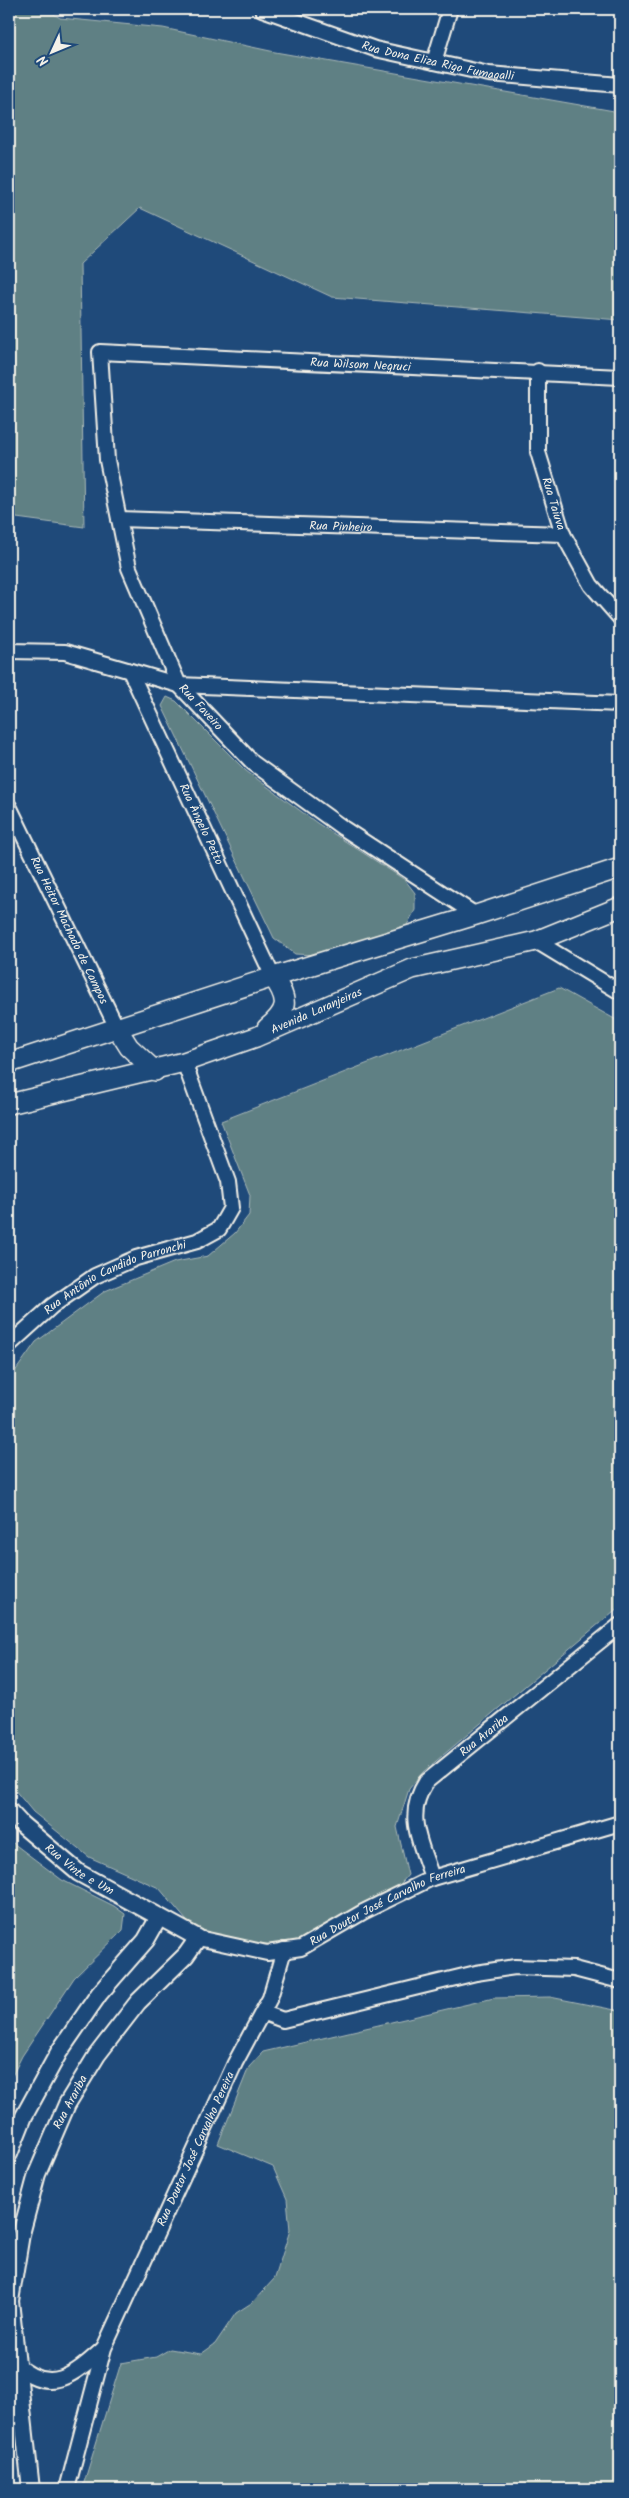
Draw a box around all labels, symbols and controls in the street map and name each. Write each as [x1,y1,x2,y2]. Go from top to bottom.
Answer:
north arrow [28,28,78,78]
street label: Rua Dona Eliza Rigo Fumagalli [359,36,516,86]
text: N [32,49,54,71]
street label: Rua Wilsom Negruci [310,353,412,377]
street label: Rua Taiuva [536,475,570,533]
street label: Rua Pinheiro [309,516,373,538]
street label: Rua Faveiro [174,680,227,735]
street label: Rua Ângelo Petto [174,780,228,868]
street label: Rua Heitor Machado de Campos [25,853,113,1007]
street label: Avenida Laranjeiras [268,983,365,1039]
street label: Rua Antônio Candido Parronchi [39,1235,189,1319]
street label: Rua Arariba [455,1709,513,1762]
street label: Rua Vinte e Um [40,1839,118,1901]
street label: Rua Doutor José Carvalho Ferreira [306,1860,468,1951]
street label: Rua Doutor José Carvalho Pereira [152,2068,240,2229]
street label: Rua Arariba [48,2071,93,2133]

